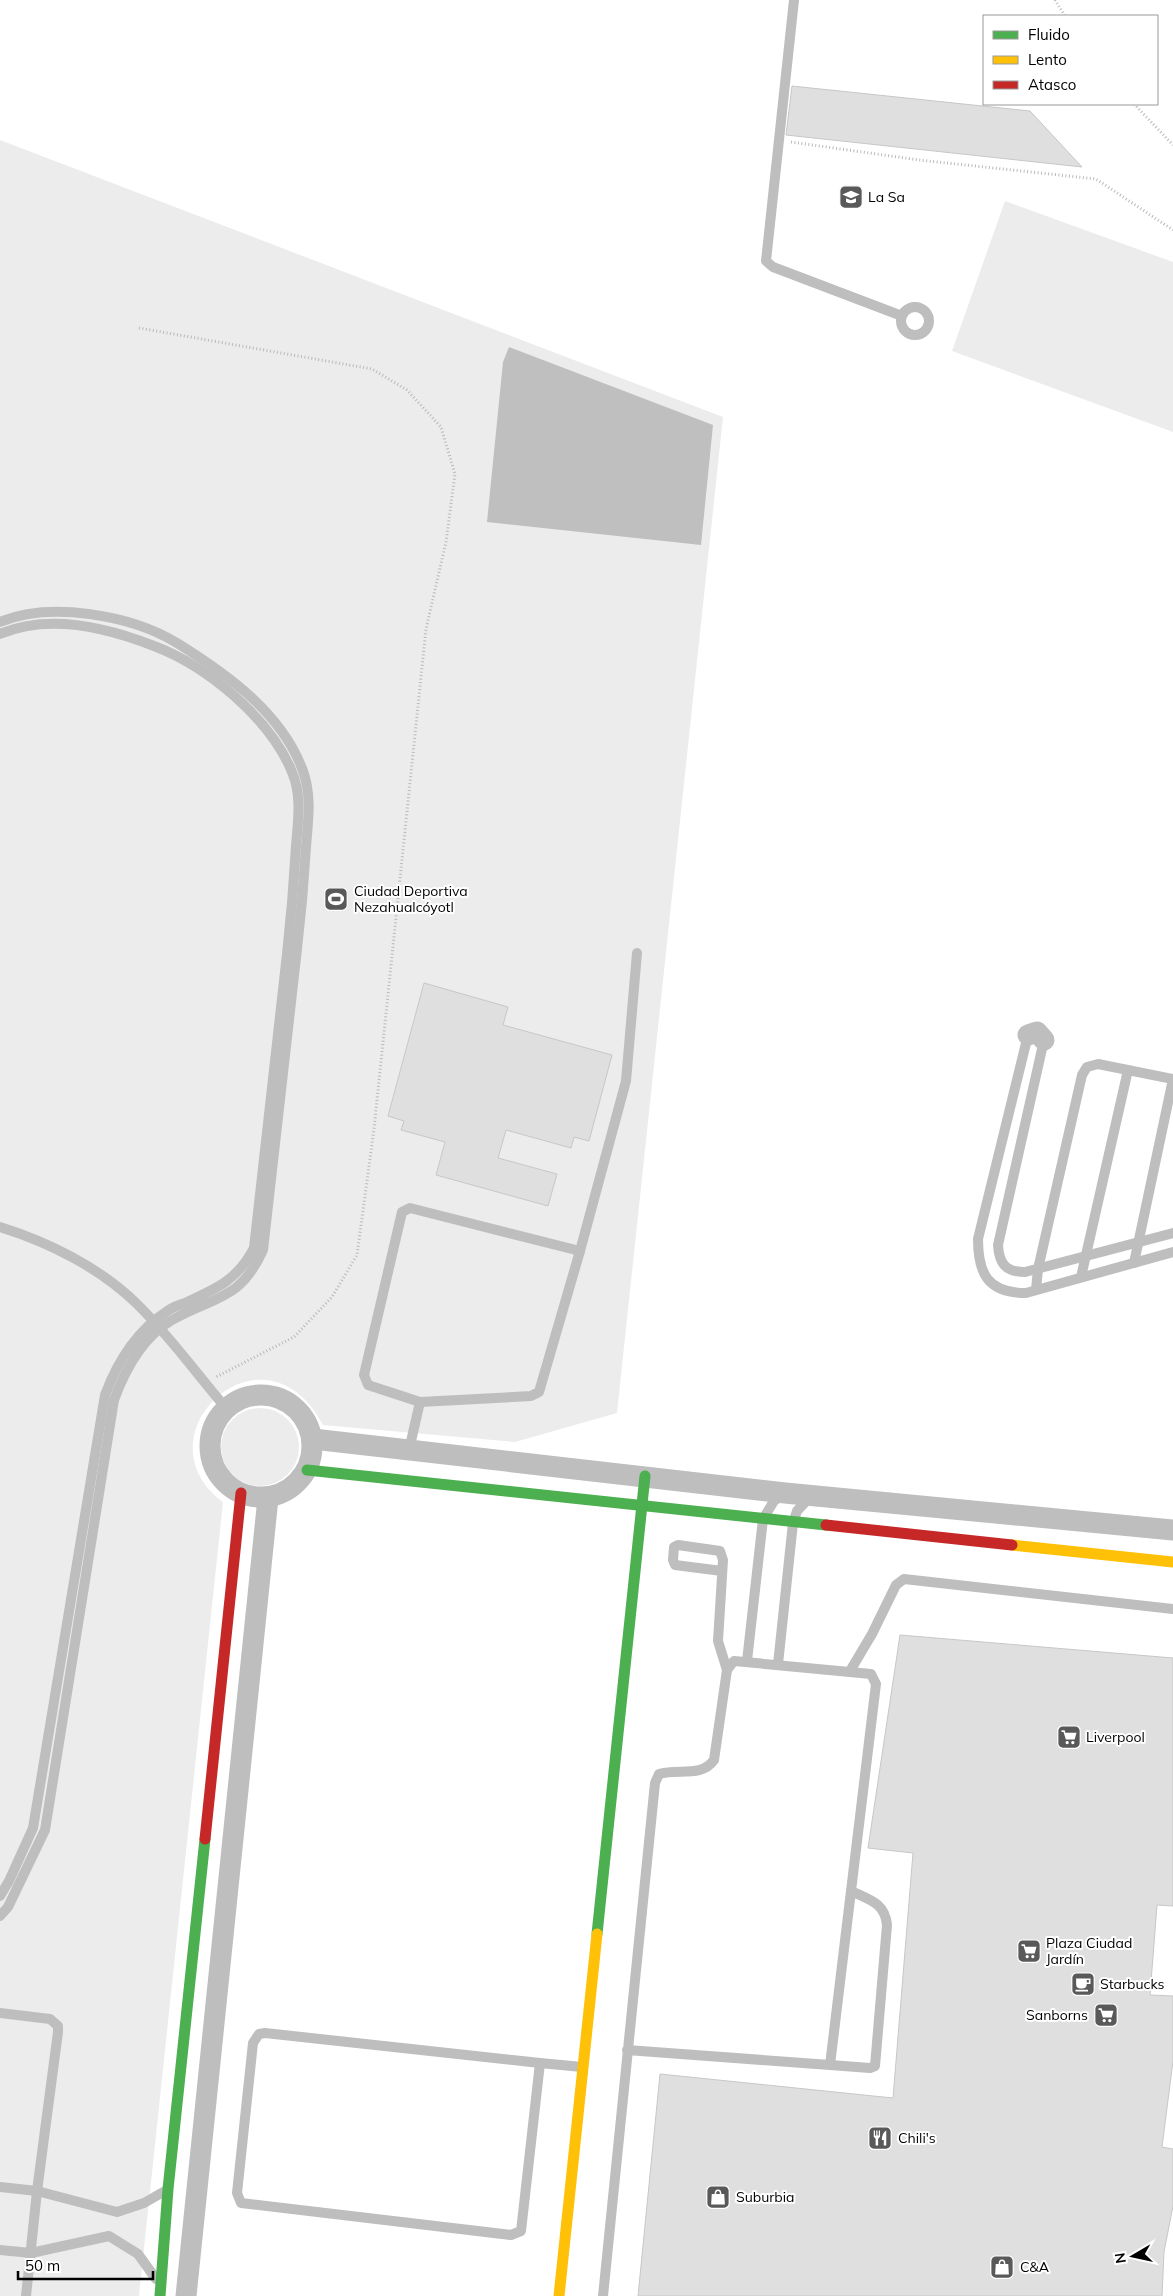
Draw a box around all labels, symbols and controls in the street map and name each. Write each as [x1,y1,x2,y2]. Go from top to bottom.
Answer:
legend [983,15,1158,105]
text: Fluido [1028,25,1070,44]
text: Lento [1028,50,1067,69]
text: Atasco [1028,75,1076,94]
school or university icon: La Sa [838,184,864,210]
place label: La Sa [868,188,905,206]
place label: Ciudad Deportiva Nezahualcóyotl [354,882,468,916]
sports icon: Ciudad Deportiva Nezahualcóyotl [323,886,349,912]
supermarket icon: Liverpool [1056,1724,1082,1750]
place label: Liverpool [1086,1728,1145,1746]
place label: Plaza Ciudad Jardín [1046,1934,1132,1968]
supermarket icon: Plaza Ciudad Jardín [1016,1938,1042,1964]
cafe icon: Starbucks [1070,1971,1096,1997]
place label: Starbucks [1100,1975,1165,1993]
supermarket icon: Sanborns [1093,2002,1119,2028]
place label: Sanborns [1026,2006,1088,2024]
restaurant icon: Chili's [867,2125,893,2151]
place label: Chili's [898,2129,936,2147]
shop icon: Suburbia [705,2184,731,2210]
place label: Suburbia [736,2188,795,2206]
north arrow [1108,2231,1158,2281]
scale bar [18,2248,152,2280]
text: N [1110,2251,1130,2265]
shop icon: C&A [989,2254,1015,2280]
text: 50 m [25,2256,60,2275]
place label: C&A [1020,2258,1050,2276]

